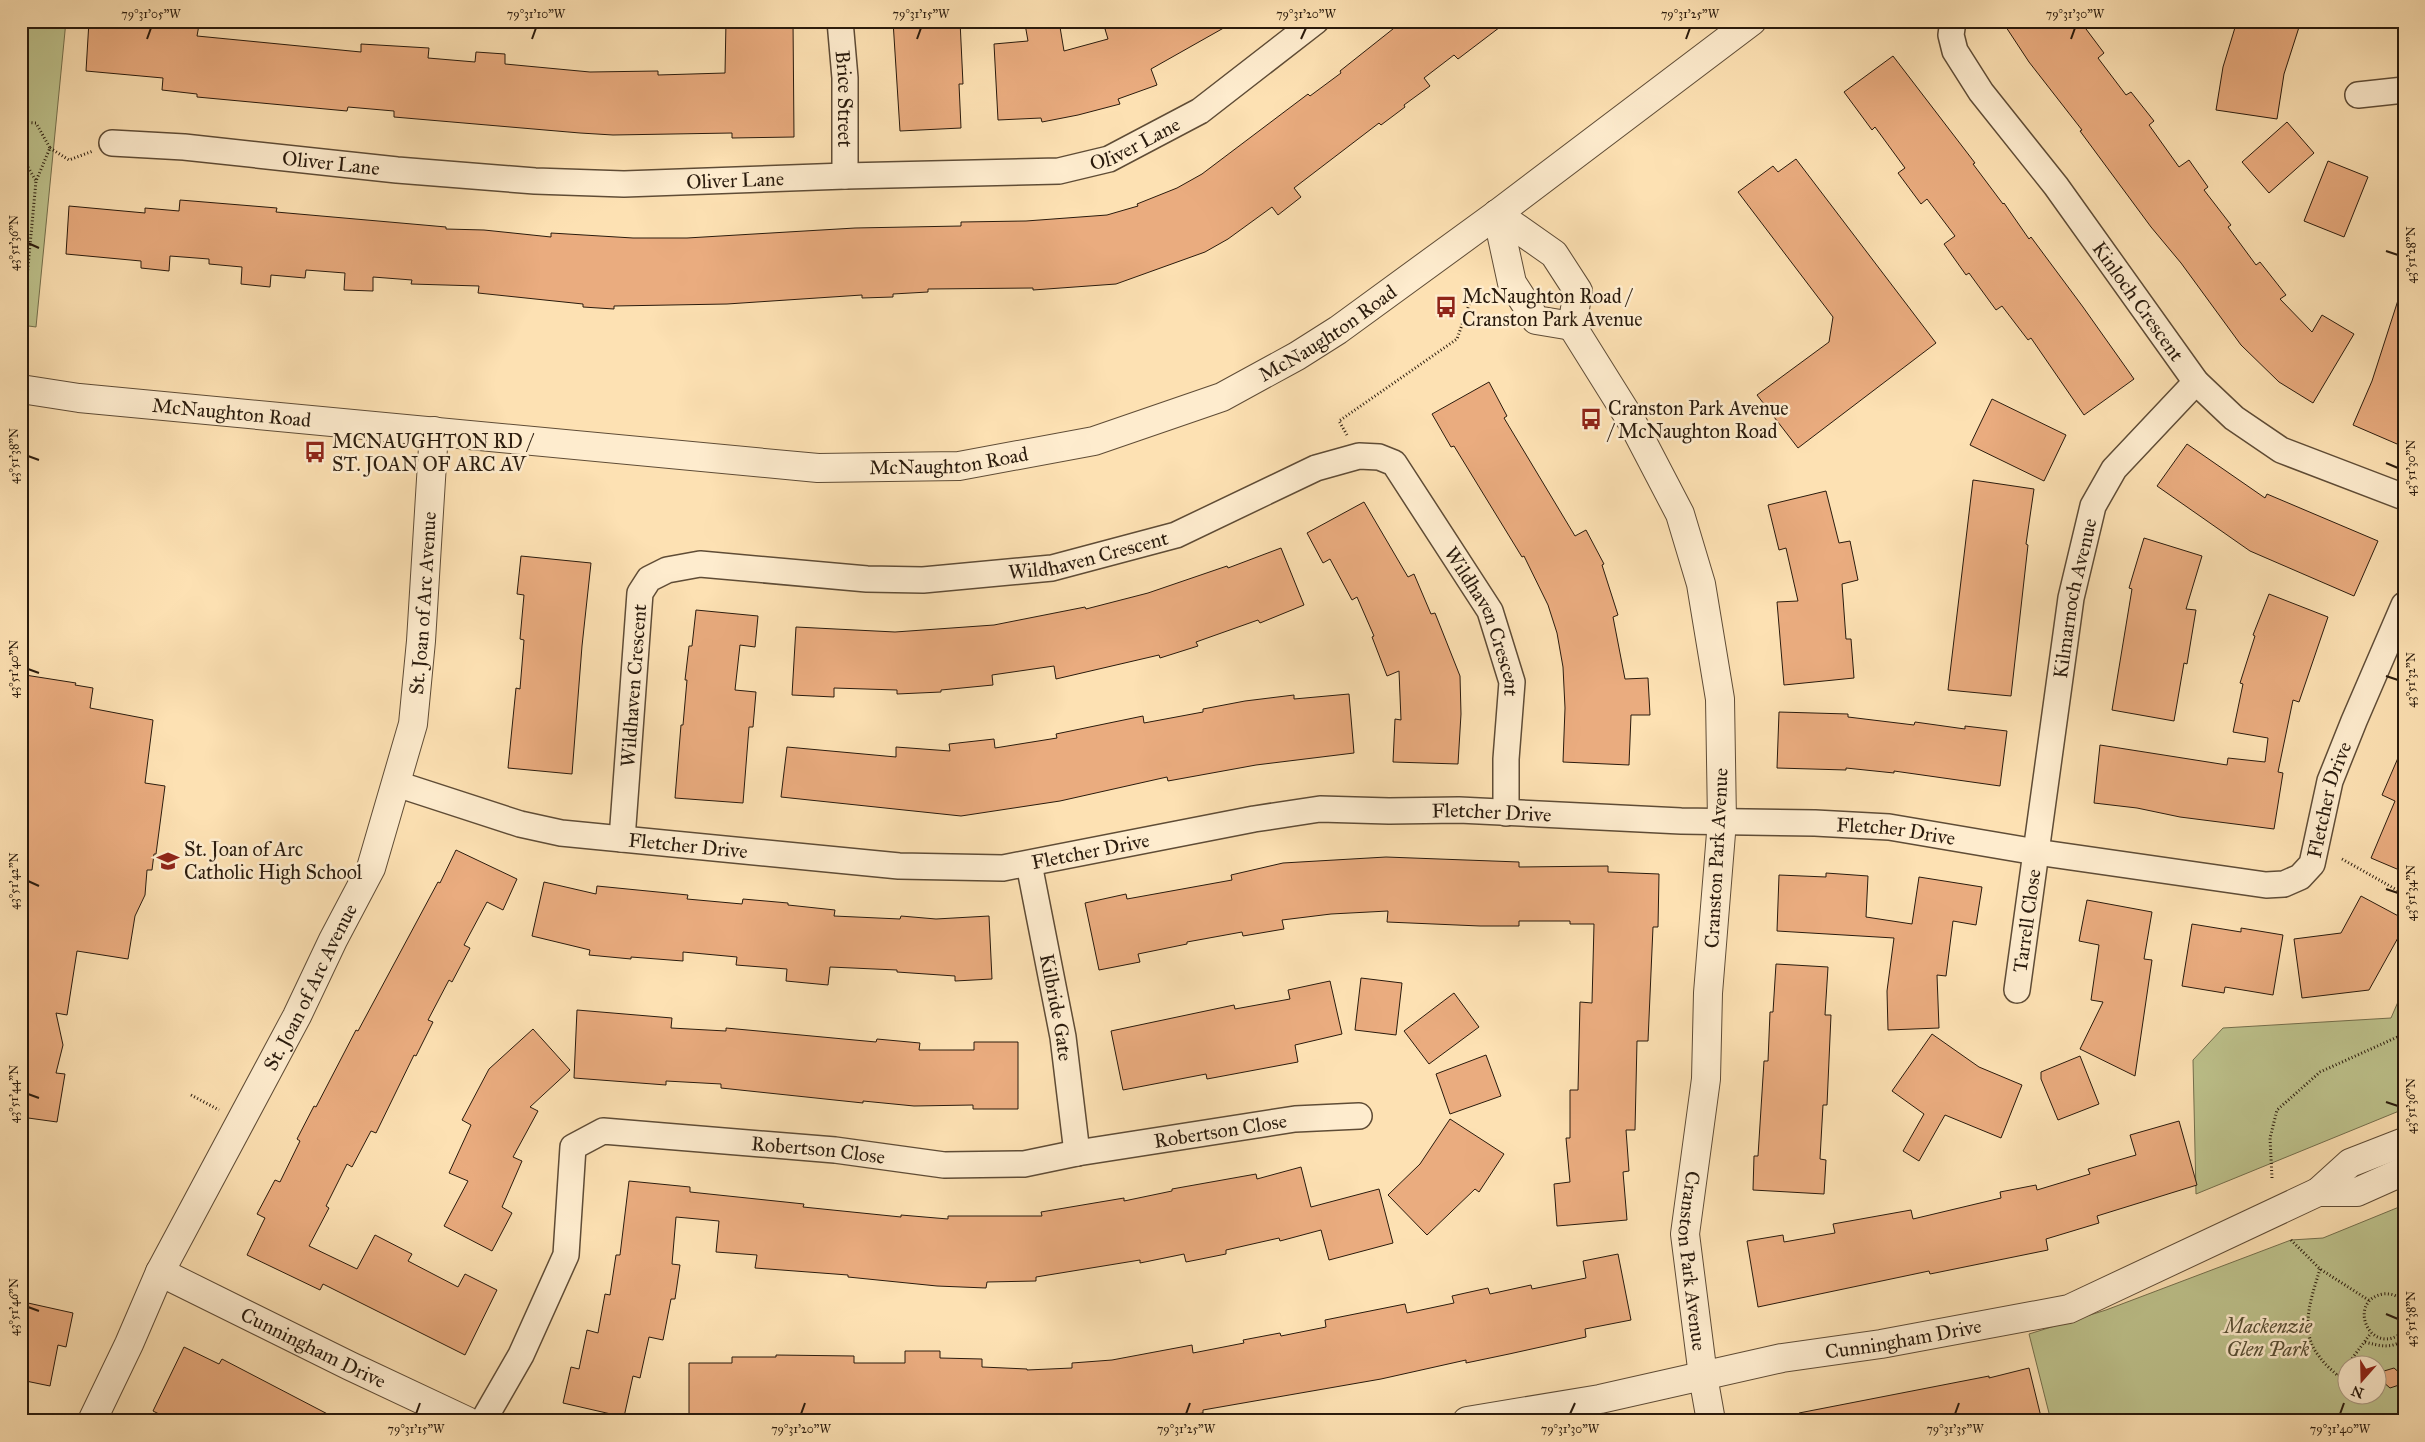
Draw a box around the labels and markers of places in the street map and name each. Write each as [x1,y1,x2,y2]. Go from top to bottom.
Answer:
place label: McNaughton Road / Cranston Park Avenue [1462,284,1643,331]
bus stop icon: McNaughton Road / Cranston Park Avenue [1433,294,1459,320]
place label: Cranston Park Avenue / McNaughton Road [1606,396,1789,444]
bus stop icon: Cranston Park Avenue / McNaughton Road [1578,406,1604,432]
place label: MCNAUGHTON RD / ST. JOAN OF ARC AV [332,429,534,477]
bus stop icon: MCNAUGHTON RD / ST. JOAN OF ARC AV [302,439,328,465]
place label: St. Joan of Arc Catholic High School [184,837,363,885]
school or university icon: St. Joan of Arc Catholic High School [155,848,181,874]

